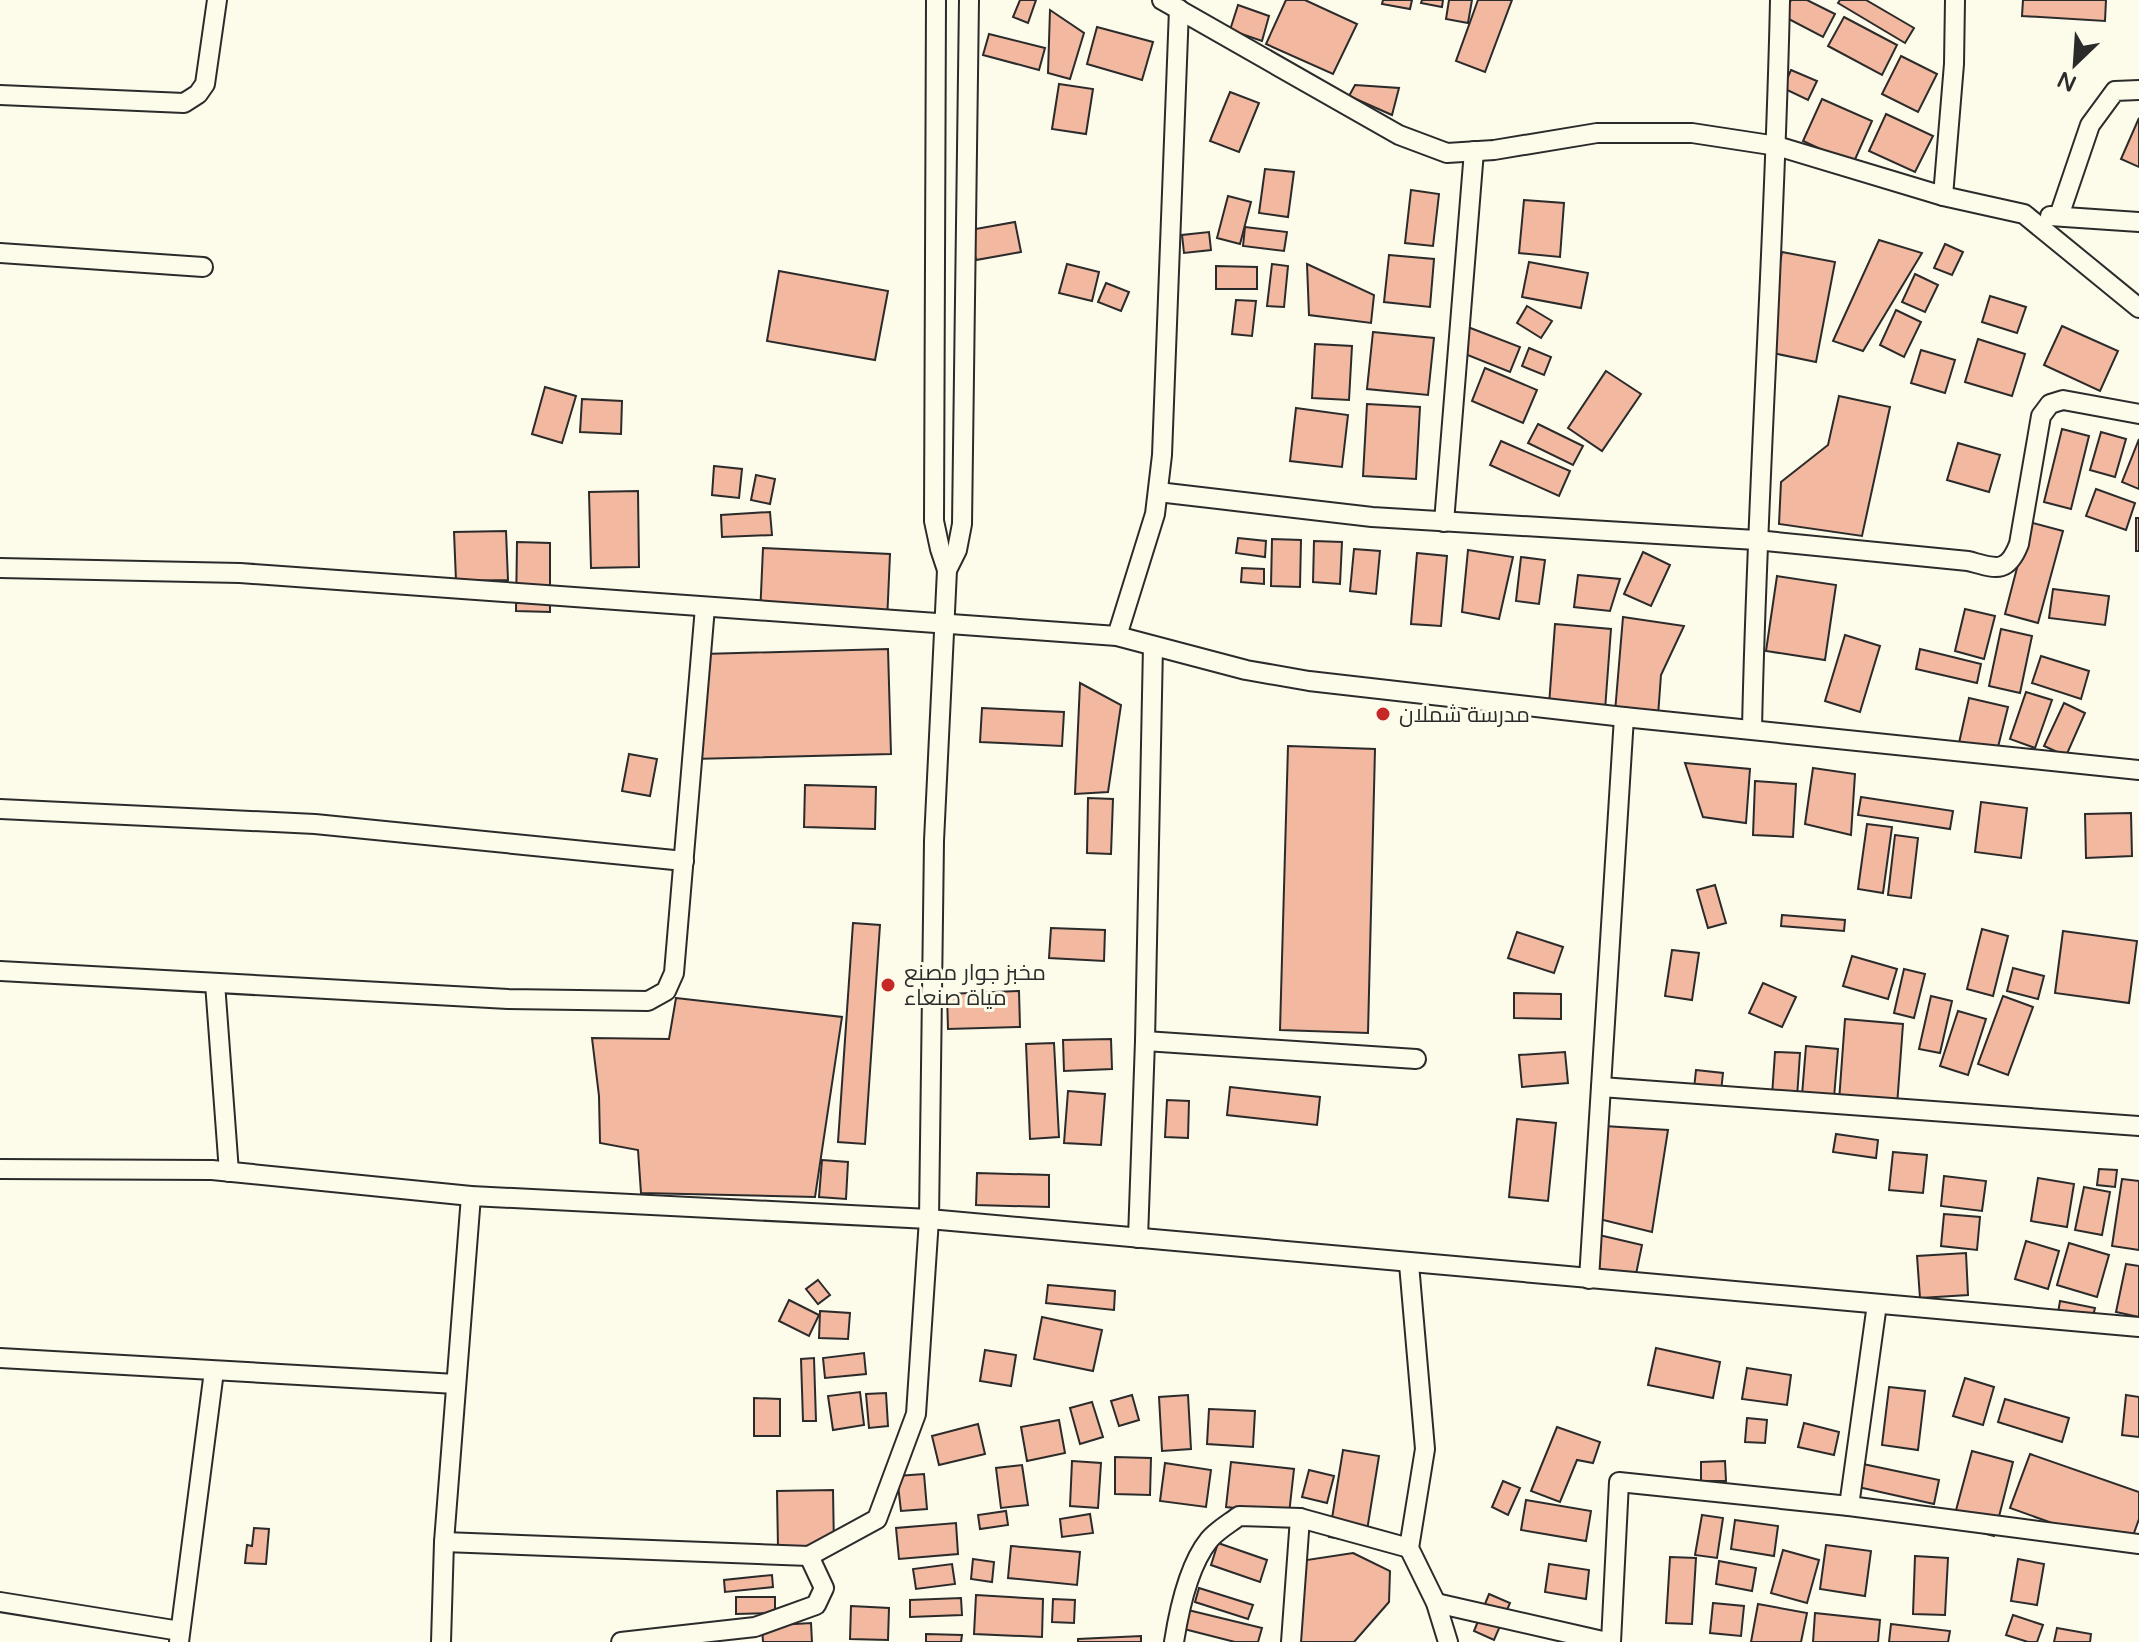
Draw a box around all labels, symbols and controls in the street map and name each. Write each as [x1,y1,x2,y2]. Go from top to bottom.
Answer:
north arrow [2035,24,2115,104]
text: N [2053,66,2080,97]
place label: مدرسة شملان [1399,702,1530,728]
marker: مدرسة شملان [1374,705,1392,723]
place label: مخبز جوار مصنع مياة صنعاء [904,960,1046,1011]
marker: مخبز جوار مصنع مياة صنعاء [879,976,897,994]

